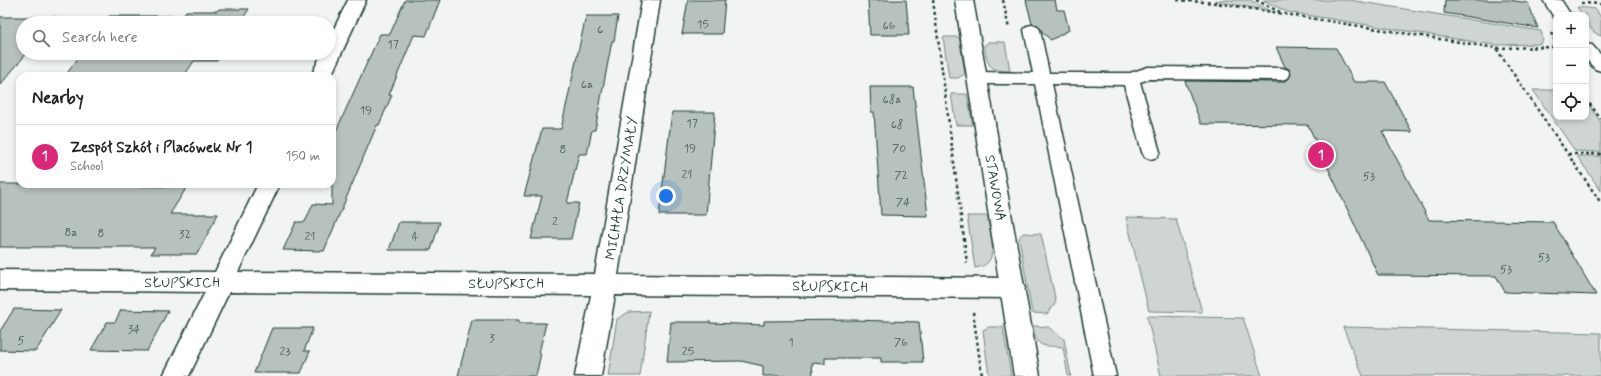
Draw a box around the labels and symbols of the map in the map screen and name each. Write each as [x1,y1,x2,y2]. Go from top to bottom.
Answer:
house number: 15 [697,17,709,33]
house number: 66 [883,18,896,34]
house number: 6 [597,22,603,38]
house number: 17 [387,37,399,53]
house number: 6a [581,77,593,93]
house number: 68a [883,92,901,108]
house number: 19 [360,103,372,119]
street label: MICHAŁA DRZYMAŁY [602,115,642,261]
house number: 17 [686,116,698,132]
house number: 68 [891,117,903,133]
pin: 1 [1308,140,1334,170]
house number: 19 [684,141,696,157]
house number: 70 [892,141,906,157]
house number: 8 [560,142,566,158]
street label: STAWOWA [980,153,1010,223]
house number: 21 [681,167,693,183]
house number: 72 [894,168,908,184]
house number: 53 [1363,169,1375,185]
your location [656,186,676,206]
house number: 74 [896,195,910,211]
house number: 2 [552,214,558,230]
house number: 8a [65,225,77,241]
house number: 8 [98,226,104,242]
house number: 32 [179,227,191,243]
house number: 21 [304,229,316,245]
house number: 4 [412,229,419,245]
house number: 53 [1538,250,1550,266]
house number: 53 [1500,262,1512,278]
street label: SŁUPSKICH [144,274,220,292]
street label: SŁUPSKICH [468,275,544,293]
street label: SŁUPSKICH [792,277,868,297]
house number: 34 [128,322,140,338]
house number: 3 [489,331,495,347]
house number: 5 [17,333,25,349]
house number: 1 [788,335,794,351]
house number: 76 [894,335,908,351]
house number: 23 [280,344,290,360]
house number: 25 [682,344,694,360]

